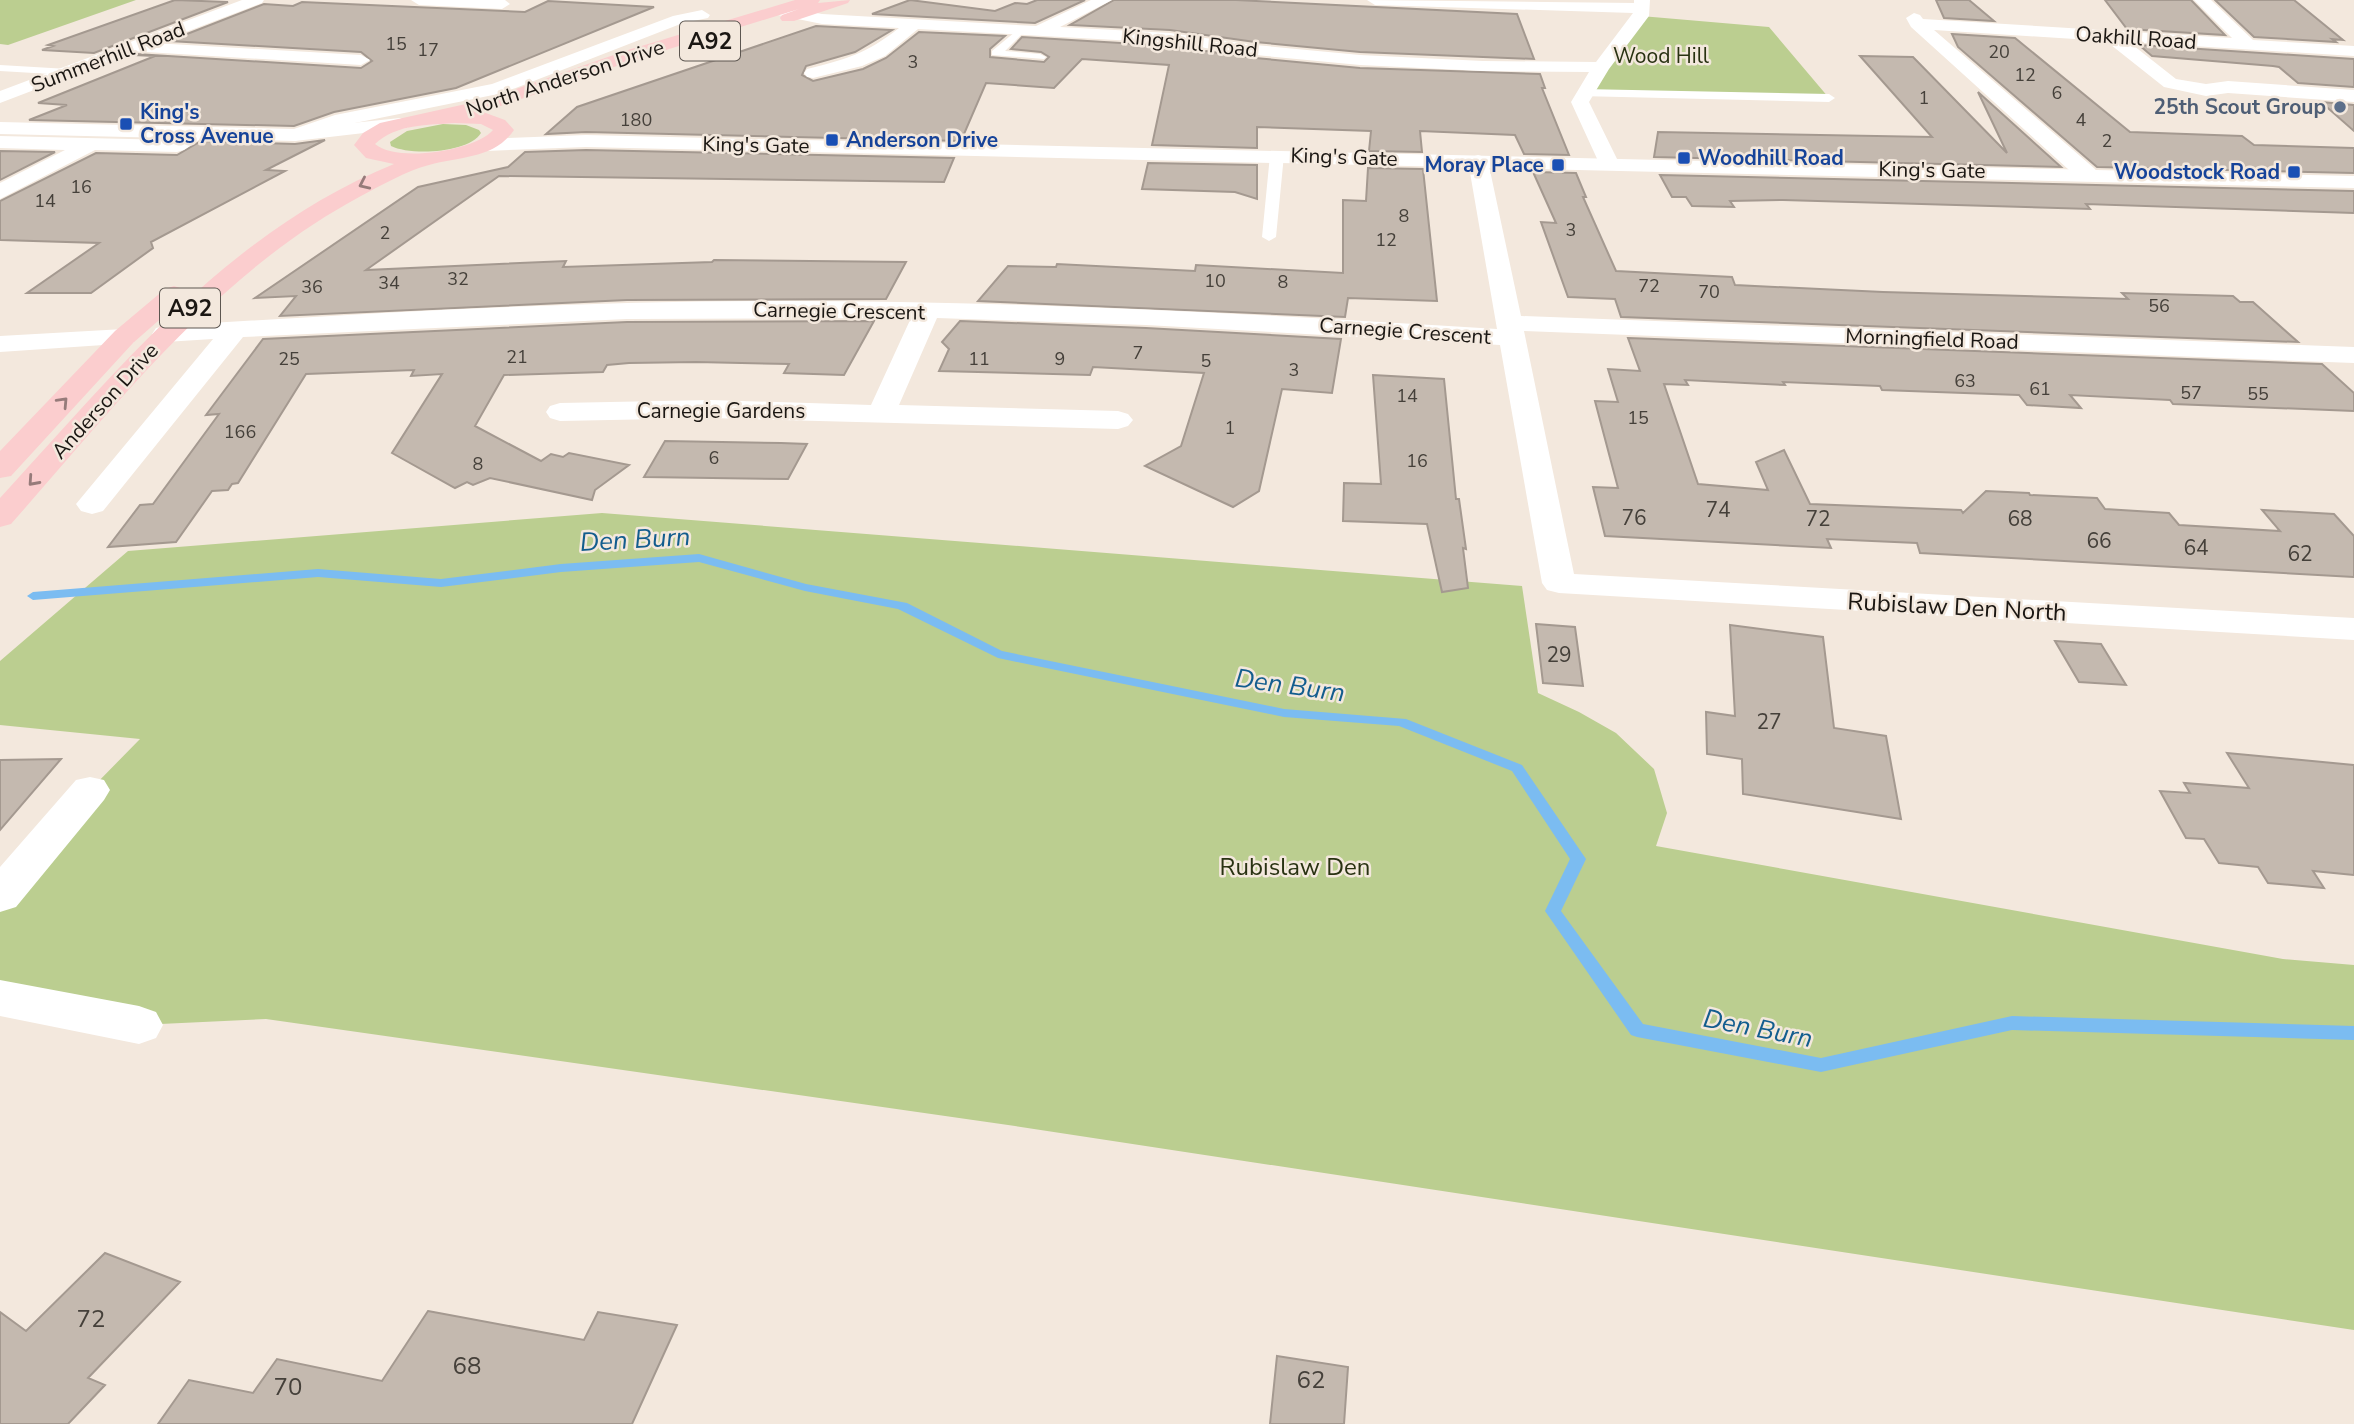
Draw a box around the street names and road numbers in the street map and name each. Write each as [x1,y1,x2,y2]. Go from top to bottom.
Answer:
street label: Summerhill Road [27,15,189,99]
street label: Oakhill Road [2075,20,2197,56]
road number: A92 [680,22,740,60]
street label: Kingshill Road [1121,22,1259,64]
street label: North Anderson Drive [462,33,668,123]
street label: King's Gate [702,130,810,160]
street label: King's Gate [1290,141,1398,173]
street label: King's Gate [1878,155,1986,185]
road number: A92 [160,288,220,328]
street label: Carnegie Crescent [753,296,926,327]
street label: Carnegie Crescent [1318,311,1492,351]
street label: Morningfield Road [1845,322,2019,356]
street label: Anderson Drive [45,337,165,465]
street label: Carnegie Gardens [637,397,805,425]
street label: Rubislaw Den North [1847,585,2067,629]

